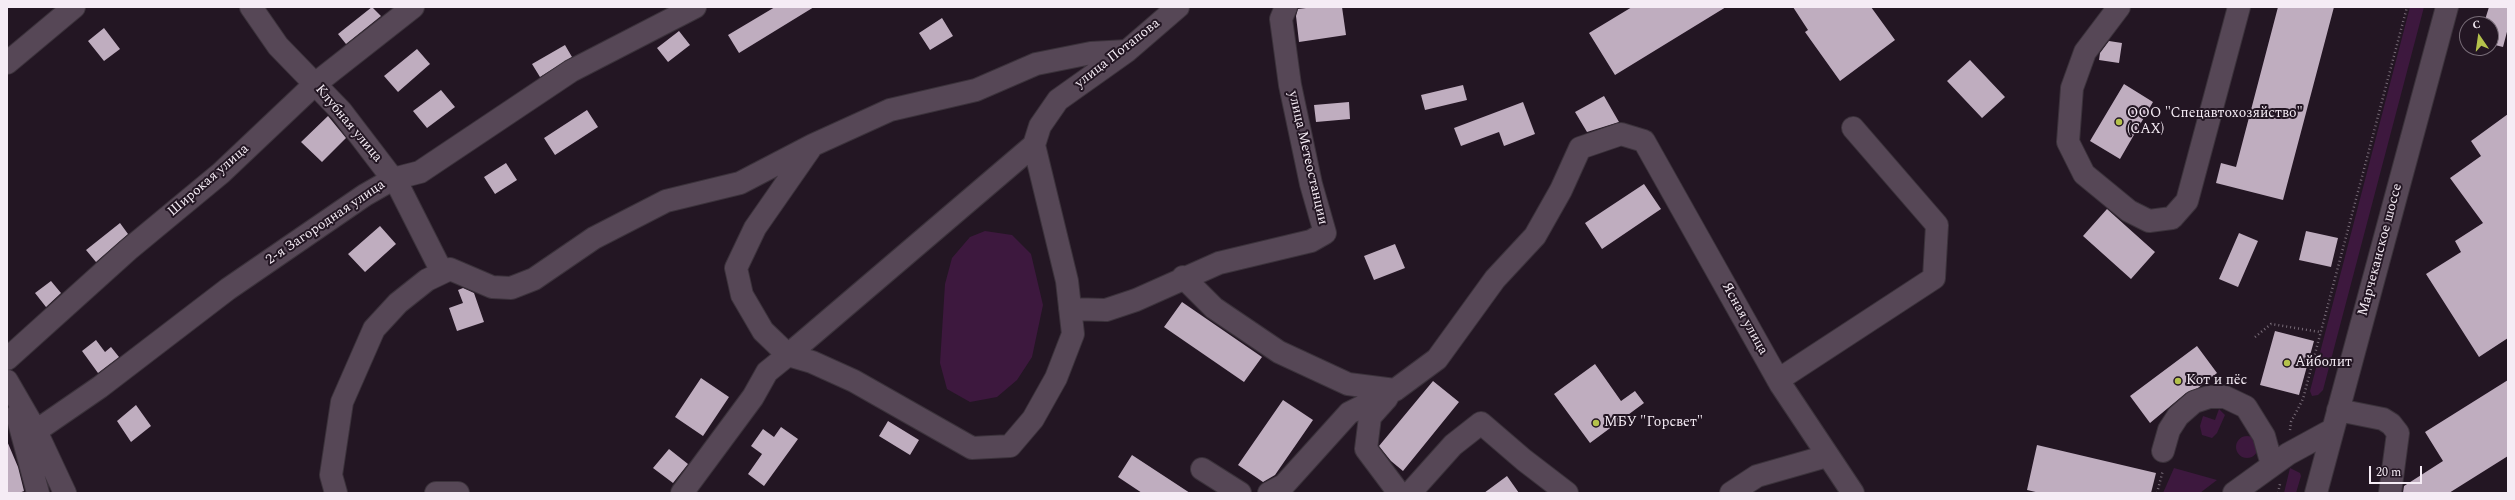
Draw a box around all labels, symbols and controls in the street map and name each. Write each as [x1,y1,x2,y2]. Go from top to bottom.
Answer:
street label: улица Потапова [1072,16,1164,92]
north arrow [2459,16,2499,56]
text: С [2471,16,2482,34]
street label: Клубная улица [311,82,385,166]
street label: улица Метеостанции [1283,90,1331,226]
place label: ООО "Спецавтохозяйство" (САХ) [2127,106,2303,138]
marker: ООО "Спецавтохозяйство" (САХ) [2114,117,2124,127]
street label: Широкая улица [165,141,253,221]
street label: 2-я Загородная улица [263,177,389,269]
street label: Марчеканское шоссе [2355,182,2407,318]
street label: Ясная улица [1717,280,1771,358]
place label: Айболит [2295,355,2352,371]
marker: Айболит [2282,358,2292,368]
place label: Кот и пёс [2186,373,2247,389]
marker: Кот и пёс [2173,376,2183,386]
place label: МБУ "Горсвет" [1604,415,1703,431]
marker: МБУ "Горсвет" [1591,418,1601,428]
scale bar [2371,458,2424,484]
text: 20 m [2376,463,2401,482]

